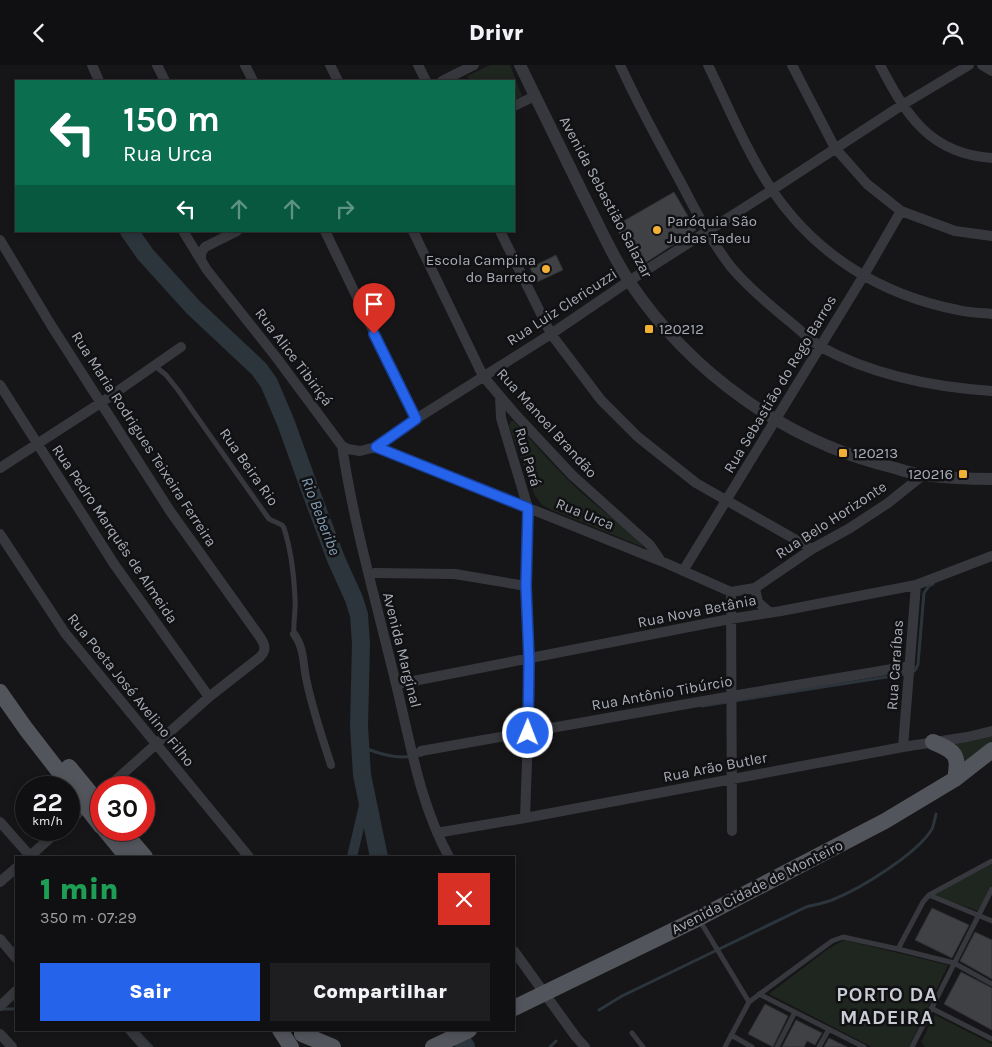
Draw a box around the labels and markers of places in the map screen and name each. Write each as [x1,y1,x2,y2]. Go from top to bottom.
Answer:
place label: Paróquia São Judas Tadeu [667,212,757,247]
marker: Paróquia São Judas Tadeu [651,224,663,236]
place label: Escola Campina do Barreto [426,251,536,286]
marker: Escola Campina do Barreto [540,263,552,275]
pin [353,283,395,334]
place label: 120212 [659,320,704,338]
marker: 120212 [643,323,655,335]
place label: 120213 [853,444,898,462]
marker: 120213 [837,447,849,459]
place label: 120216 [908,465,953,483]
marker: 120216 [957,468,969,480]

